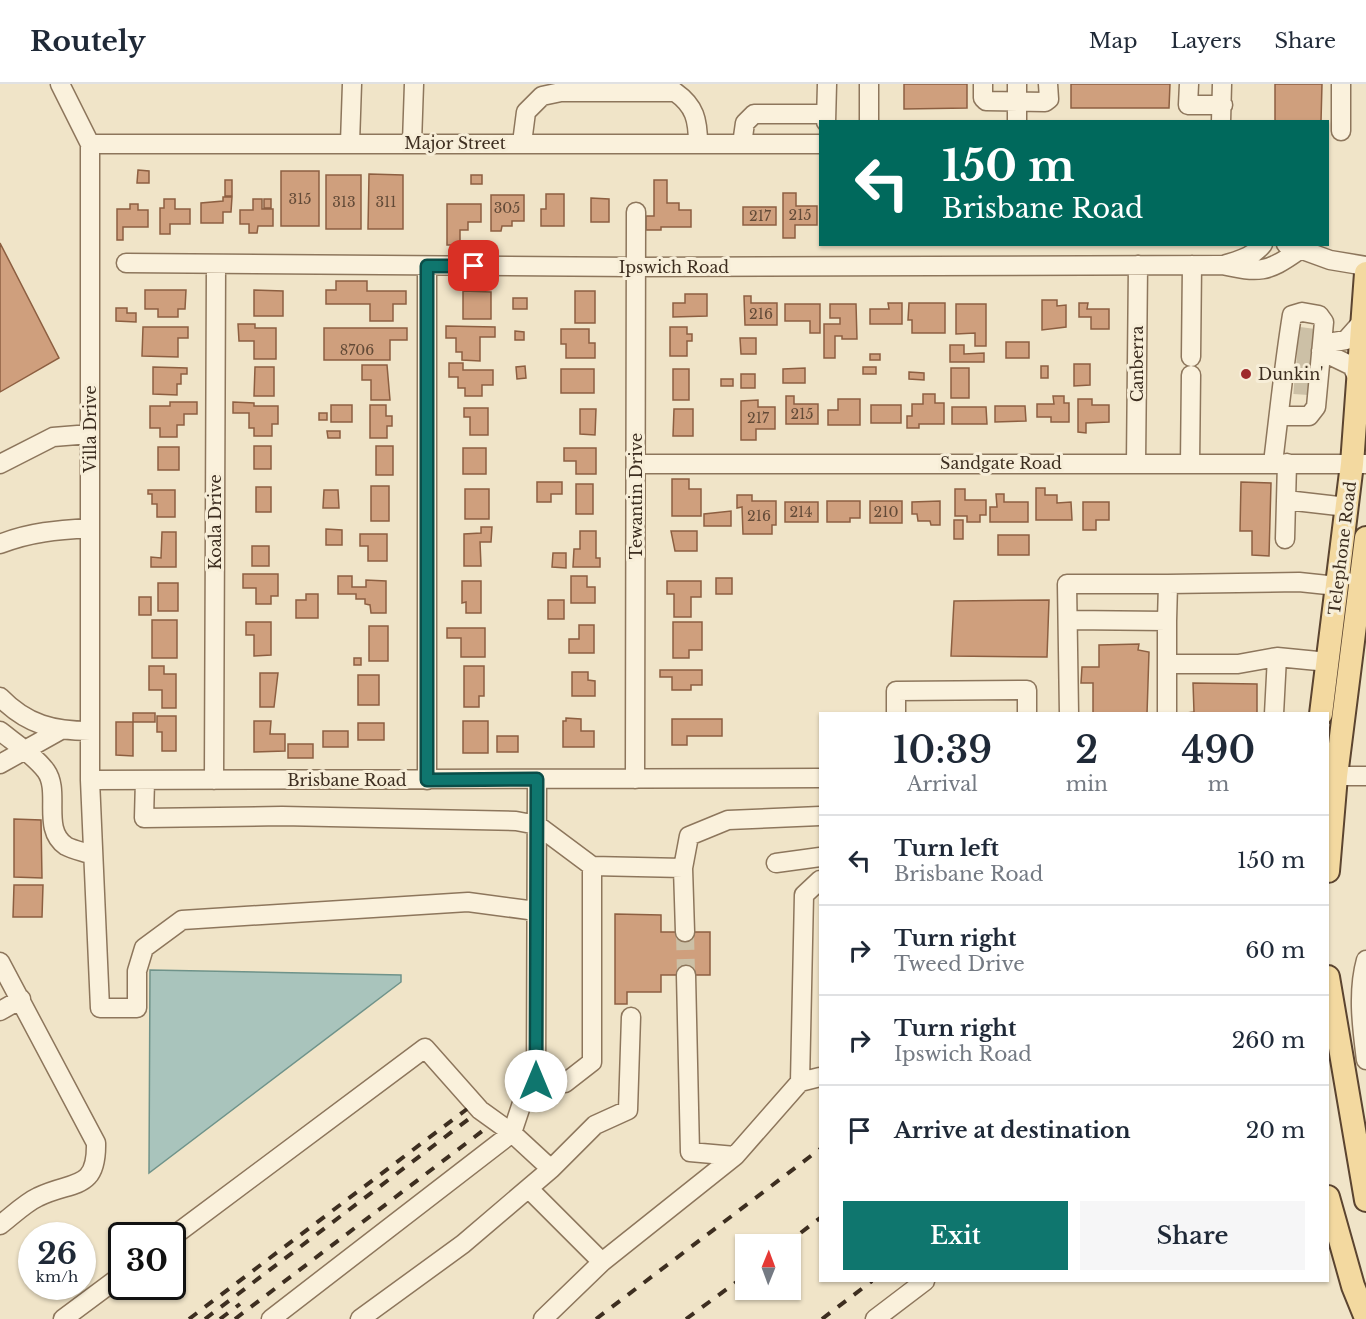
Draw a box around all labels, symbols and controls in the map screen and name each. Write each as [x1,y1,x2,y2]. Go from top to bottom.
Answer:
text: Routely [30,24,146,59]
text: Map [1089,28,1138,54]
text: Layers [1171,28,1242,54]
text: Share [1275,28,1336,54]
street label: Major Street [404,133,506,153]
text: 150 m [942,140,1075,192]
icon: left [843,144,921,222]
house number: 315 [289,190,311,208]
text: Brisbane Road [942,192,1143,225]
house number: 313 [332,193,356,211]
house number: 311 [375,193,397,211]
house number: 305 [494,199,520,217]
house number: 215 [789,206,811,224]
house number: 217 [749,207,772,225]
pin [448,240,499,291]
icon: arrive [457,249,490,282]
street label: Ipswich Road [619,257,729,277]
house number: 216 [749,305,773,323]
street label: Canberra [1127,326,1147,402]
house number: 8706 [340,341,374,359]
place label: Dunkin' [1258,364,1323,384]
marker: Dunkin' [1239,367,1253,381]
street label: Villa Drive [80,385,100,474]
house number: 215 [791,405,813,423]
house number: 217 [747,409,770,427]
street label: Tewantin Drive [626,433,646,559]
street label: Sandgate Road [940,453,1062,473]
street label: Koala Drive [205,474,225,570]
street label: Telephone Road [1324,480,1360,616]
house number: 214 [789,503,813,521]
house number: 210 [874,503,898,521]
house number: 216 [747,507,771,525]
text: 10:39 [893,728,992,773]
text: 2 [1075,728,1098,773]
text: 490 [1182,728,1255,773]
street label: Brisbane Road [287,770,407,790]
text: Arrival [907,772,978,796]
text: min [1066,772,1108,796]
text: m [1208,772,1229,796]
text: Turn left [894,835,999,862]
icon: left [843,844,876,877]
text: 150 m [1237,847,1305,874]
text: Brisbane Road [894,862,1043,886]
text: Turn right [894,925,1016,952]
icon: right [843,934,876,967]
text: 60 m [1245,937,1305,964]
text: Tweed Drive [894,952,1025,976]
text: Turn right [894,1015,1016,1042]
icon: right [843,1024,876,1057]
text: 260 m [1232,1027,1305,1054]
text: Ipswich Road [894,1042,1032,1066]
position arrow [504,1049,568,1113]
icon: arrive [843,1114,876,1147]
text: Arrive at destination [894,1117,1131,1144]
text: 20 m [1246,1117,1305,1144]
button: Exit [843,1201,1068,1270]
button: Share [1080,1201,1305,1270]
speed limit sign: 30 [108,1222,186,1300]
north arrow [735,1234,801,1300]
map controls [735,1234,801,1300]
text: 26 [37,1235,77,1272]
text: km/h [36,1267,78,1286]

